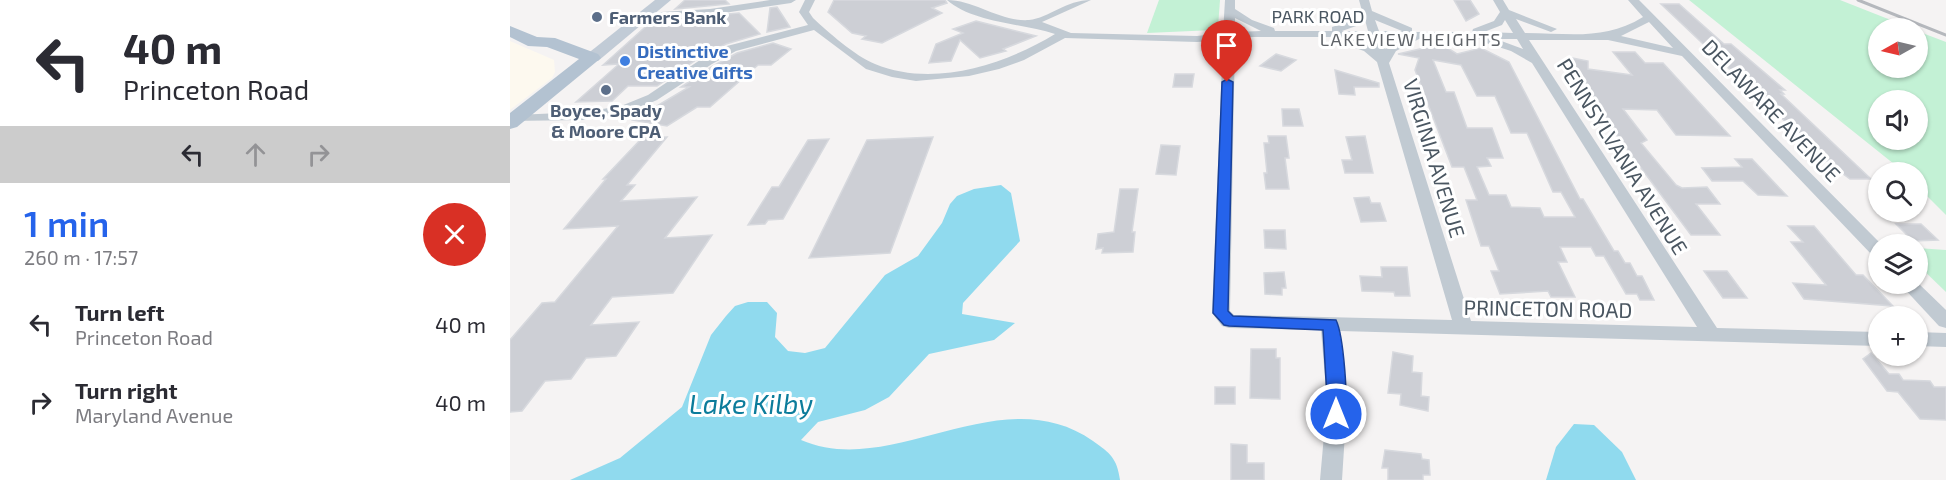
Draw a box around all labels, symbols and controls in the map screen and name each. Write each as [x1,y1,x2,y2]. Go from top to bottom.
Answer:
street label: PARK ROAD [1271,5,1365,27]
place label: Farmers Bank [609,6,726,28]
marker: Farmers Bank [590,10,604,24]
north arrow [1868,18,1928,78]
map controls [1868,18,1928,366]
pin [1201,20,1252,82]
text: 40 m [123,22,222,72]
icon: left [24,24,102,102]
district label: LAKEVIEW HEIGHTS [1320,28,1502,50]
icon: arrive [1210,29,1243,62]
street label: DELAWARE AVENUE [1698,34,1846,186]
place label: Distinctive Creative Gifts [637,40,753,83]
street label: PENNSYLVANIA AVENUE [1552,53,1694,259]
marker: Distinctive Creative Gifts [618,54,632,68]
text: Princeton Road [123,73,309,105]
street label: VIRGINIA AVENUE [1399,76,1471,240]
marker: Boyce, Spady & Moore CPA [599,83,613,97]
button: sound [1868,90,1928,150]
place label: Boyce, Spady & Moore CPA [550,99,663,142]
icon: left [176,138,209,171]
icon: ahead [239,138,272,171]
icon: right [302,138,335,171]
button: search [1868,162,1928,222]
text: 1 min [24,201,109,244]
button: close [423,203,486,266]
button: layers [1868,234,1928,294]
text: 260 m · 17:57 [24,245,138,269]
street label: PRINCETON ROAD [1463,294,1633,322]
text: Turn left [75,299,164,325]
button: + [1868,306,1928,366]
icon: left [24,308,57,341]
text: 40 m [435,311,486,337]
text: Princeton Road [75,325,213,349]
text: Turn right [75,377,177,403]
position arrow [1304,382,1368,446]
icon: right [24,386,57,419]
water label: Lake Kilby [689,387,813,420]
text: 40 m [435,389,486,415]
text: Maryland Avenue [75,403,233,427]

